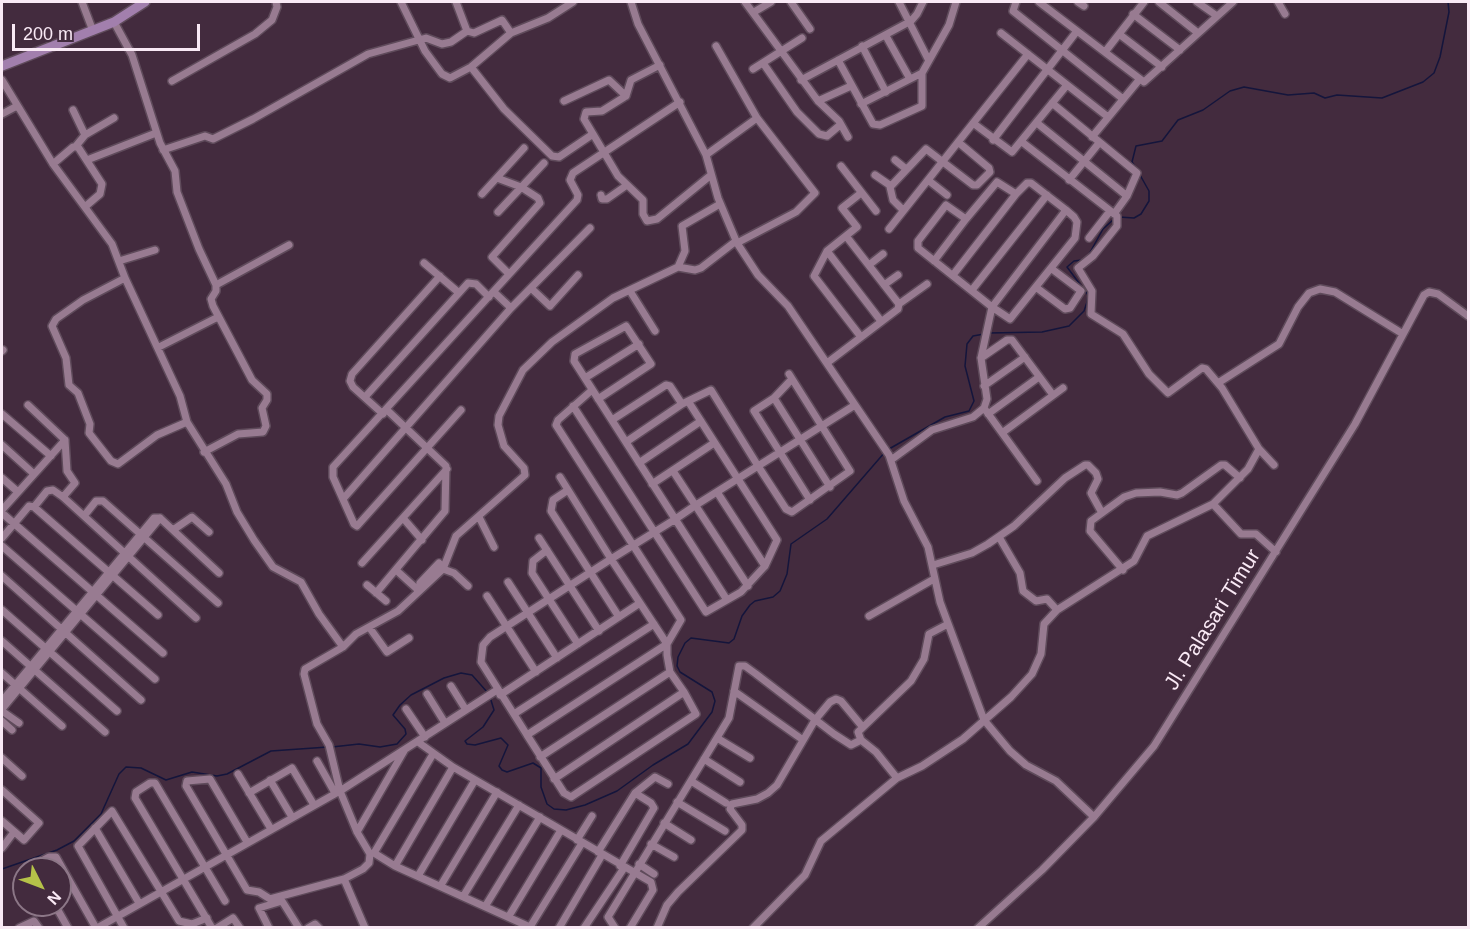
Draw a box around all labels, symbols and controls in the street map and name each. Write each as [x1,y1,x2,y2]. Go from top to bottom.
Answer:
scale bar [15,12,202,50]
text: 200 m [23,24,73,44]
street label: Jl. Palasari Timur [1160,545,1266,695]
north arrow [12,857,72,917]
text: N [44,888,64,908]

